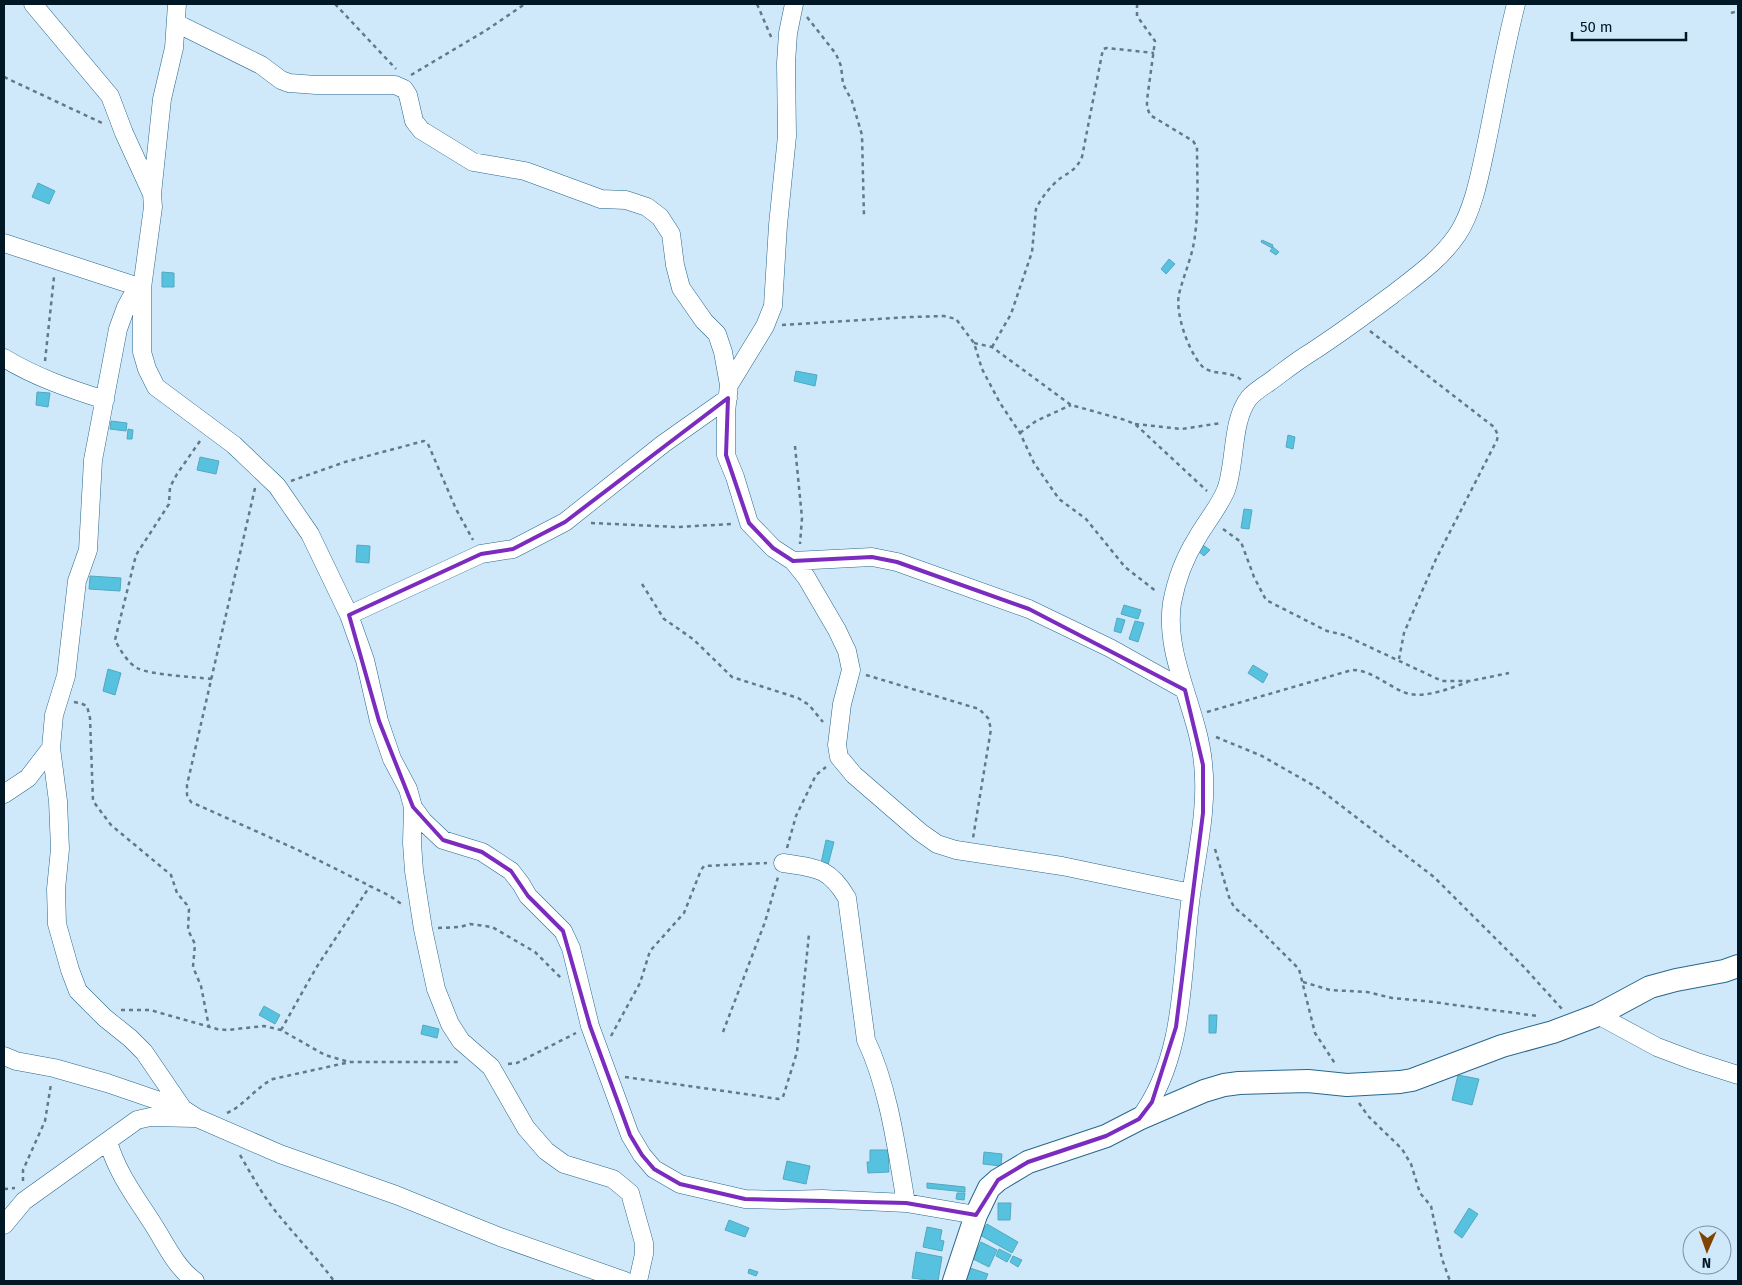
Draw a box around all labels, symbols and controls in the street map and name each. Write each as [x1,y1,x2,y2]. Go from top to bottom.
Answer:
scale bar [1572,10,1686,42]
text: 50 m [1580,18,1613,36]
north arrow [1682,1225,1732,1275]
text: N [1702,1254,1712,1271]

